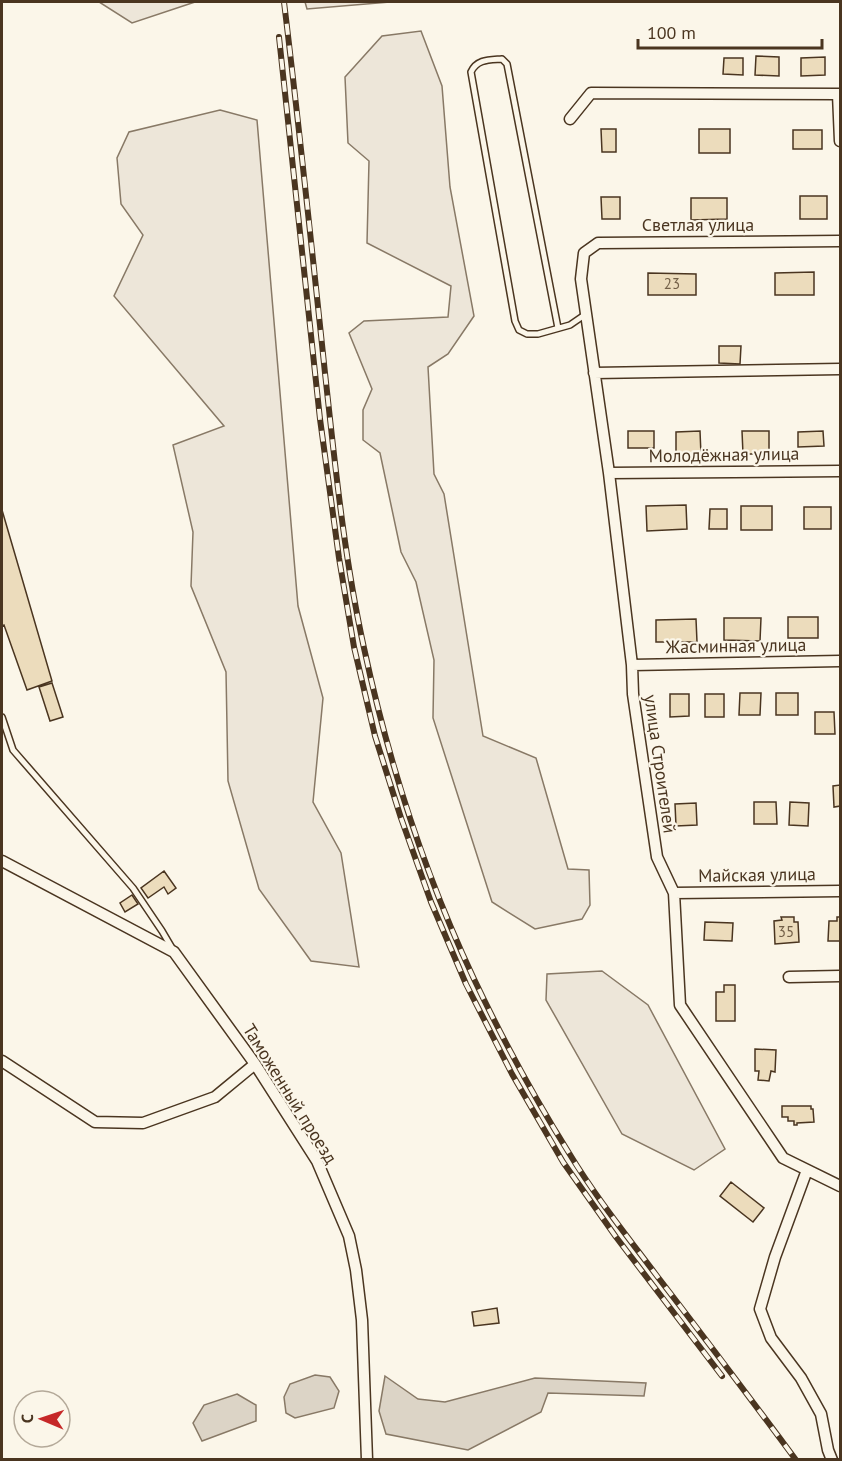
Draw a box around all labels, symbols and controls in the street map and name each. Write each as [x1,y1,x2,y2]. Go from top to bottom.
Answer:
scale bar [638,12,822,50]
text: 100 m [647,21,696,44]
street label: Светлая улица [642,213,754,236]
house number: 23 [664,274,680,293]
street label: Молодёжная улица [648,442,800,467]
street label: Жасминная улица [665,633,806,658]
street label: улица Строителей [639,693,682,835]
street label: Майская улица [698,862,816,887]
house number: 35 [778,922,794,941]
street label: Таможенный проезд [238,1019,343,1168]
north arrow [12,1389,72,1449]
text: С [17,1414,37,1423]

